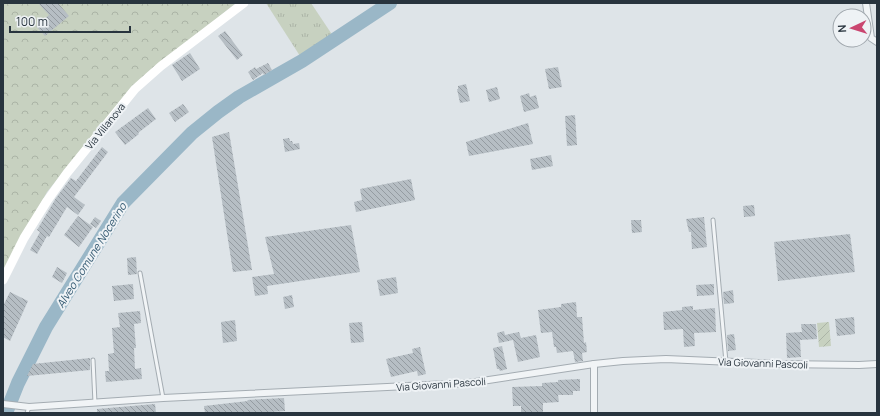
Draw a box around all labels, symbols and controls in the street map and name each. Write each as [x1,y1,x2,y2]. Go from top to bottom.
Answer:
scale bar [10,8,130,34]
north arrow [832,8,872,48]
text: 100 m [16,13,48,30]
text: N [834,24,849,33]
street label: Via Villanova [82,100,128,152]
water label: Alveo Comune Nocerino [52,198,130,310]
street label: Via Giovanni Pascoli [718,354,808,372]
street label: Via Giovanni Pascoli [396,374,486,394]

